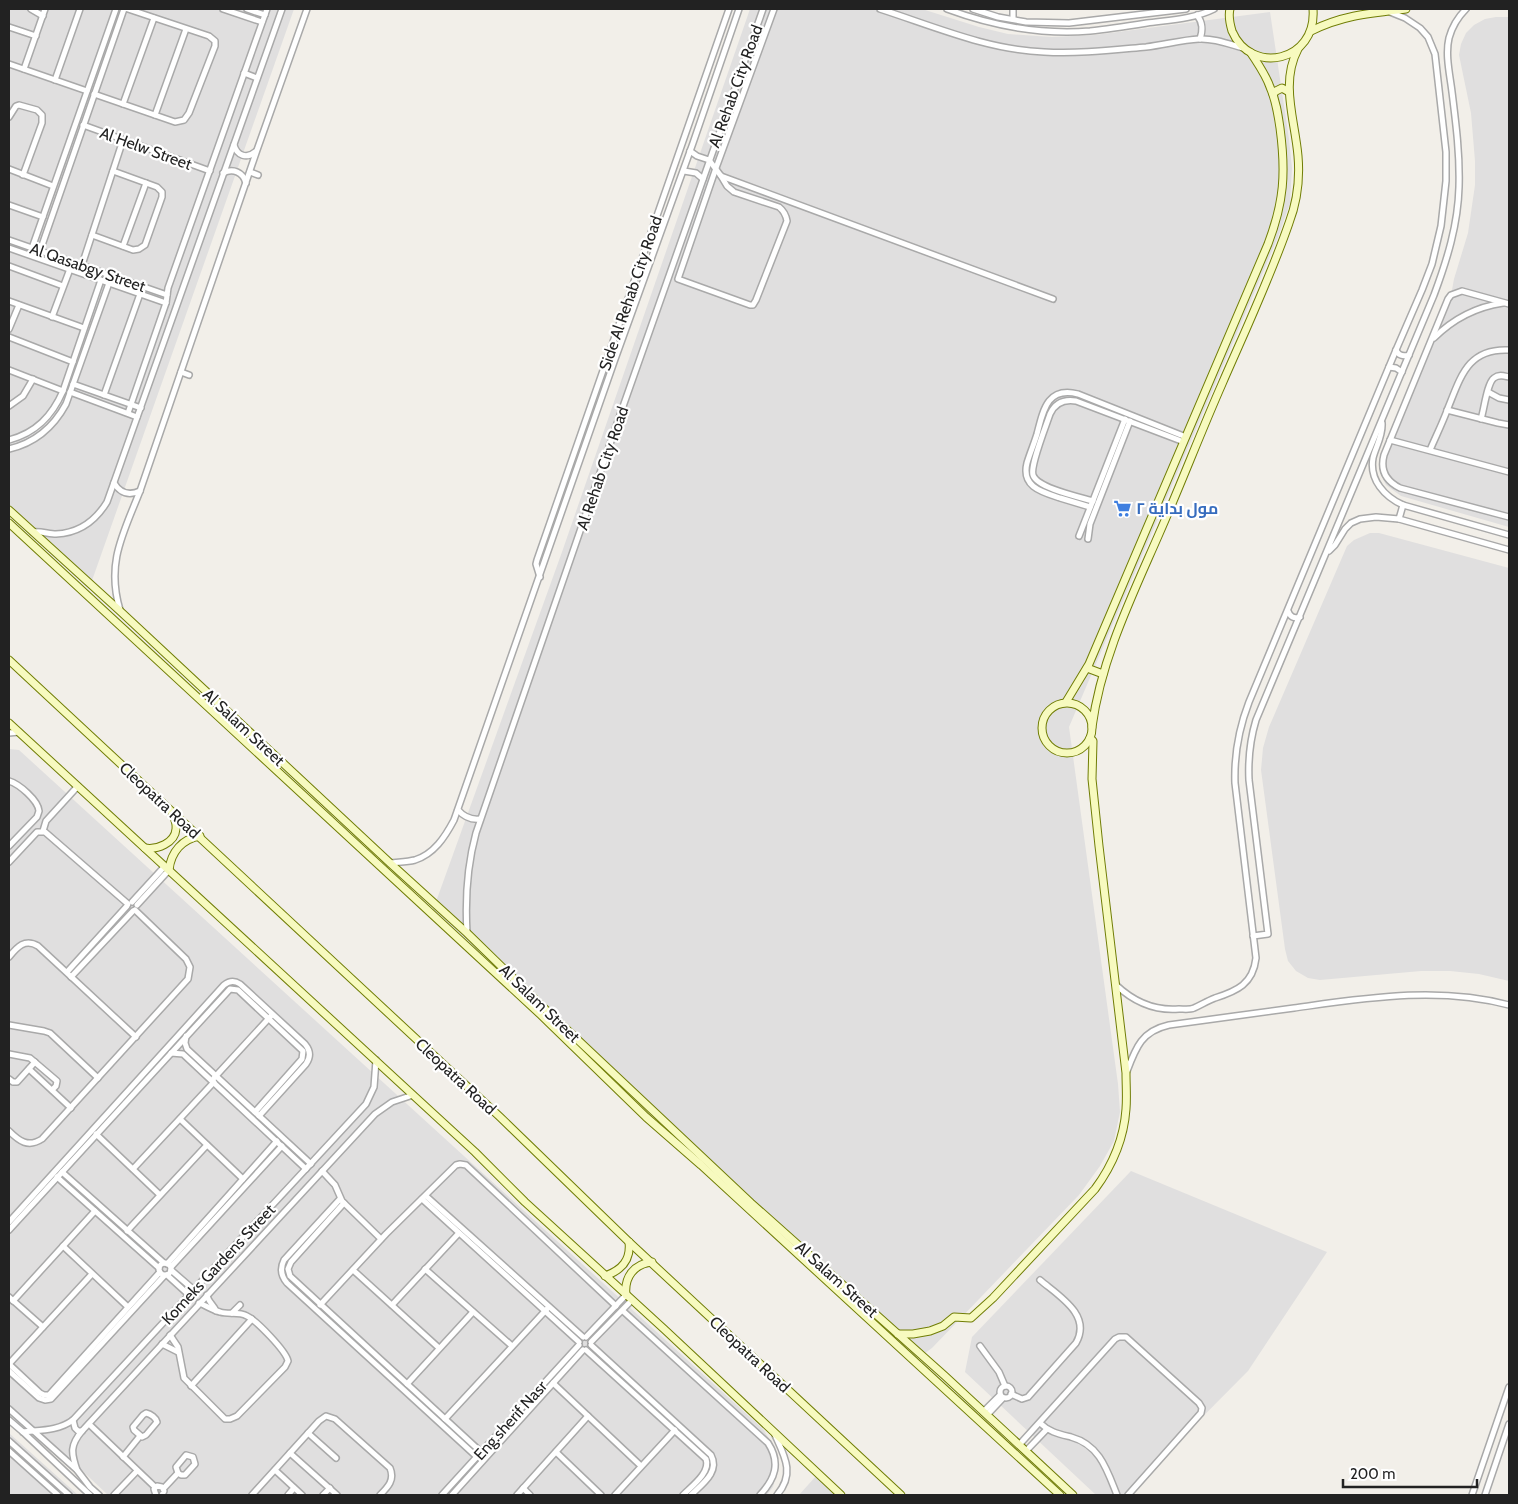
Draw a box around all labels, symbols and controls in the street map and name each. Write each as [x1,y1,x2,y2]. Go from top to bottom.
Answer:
street label: Al Rehab City Road [704,22,766,150]
street label: Al Helw Street [97,123,195,174]
street label: Side Al Rehab City Road [595,213,666,373]
street label: Al Qasabgy Street [28,239,149,296]
street label: Al Rehab City Road [572,404,632,532]
supermarket icon: مول بداية ۲ [1112,498,1132,518]
place label: مول بداية ۲ [1136,499,1218,518]
street label: Al Salam Street [199,685,289,770]
street label: Cleopatra Road [115,758,204,843]
street label: Al Salam Street [496,960,584,1047]
street label: Cleopatra Road [411,1034,500,1119]
street label: Komeks Gardens Street [158,1200,279,1328]
street label: Al Salam Street [792,1237,882,1322]
street label: Cleopatra Road [705,1312,794,1397]
street label: Eng.sherif Nasr [470,1376,552,1464]
scale bar [1343,1456,1477,1488]
text: 200 m [1350,1465,1395,1483]

